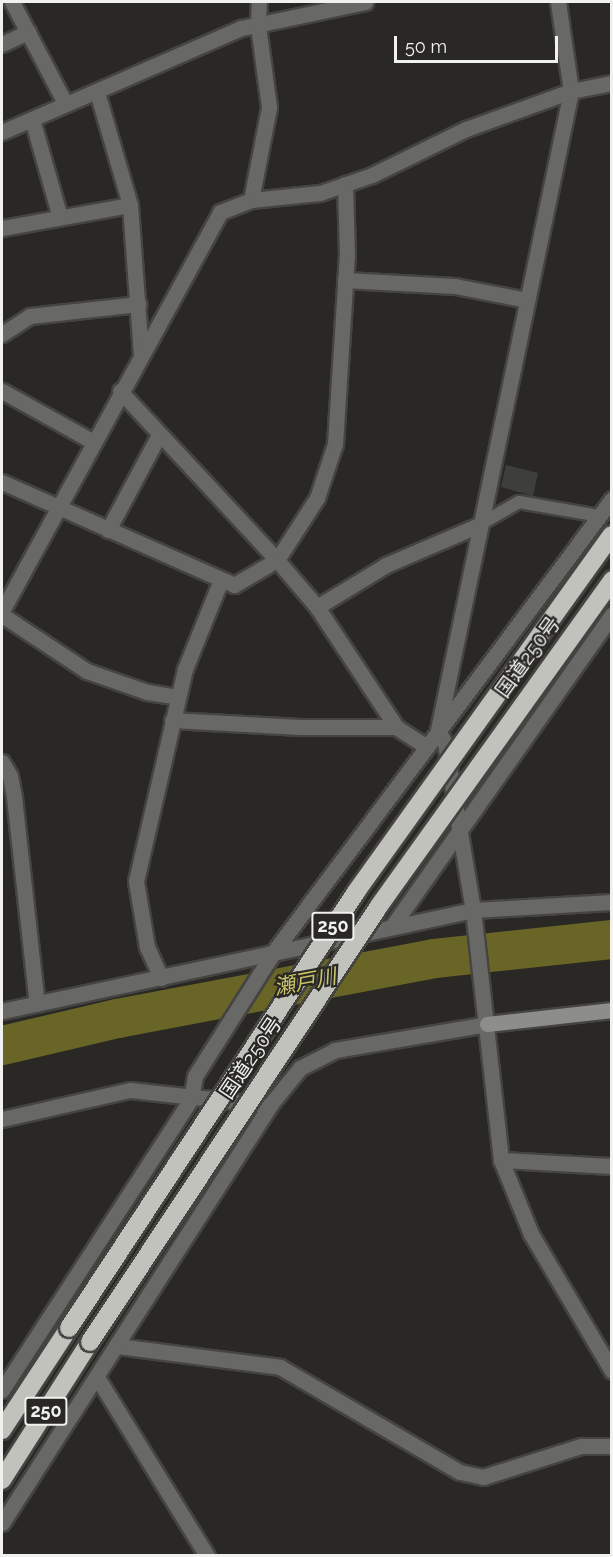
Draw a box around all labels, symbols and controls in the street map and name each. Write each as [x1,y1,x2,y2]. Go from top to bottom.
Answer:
scale bar [397,24,560,62]
text: 50 m [405,36,447,57]
street label: 国道250号 [491,612,565,702]
road number: 250 [310,911,356,941]
water label: 瀬戸川 [272,964,338,1000]
street label: 国道250号 [215,1013,287,1103]
road number: 250 [24,1396,68,1426]

